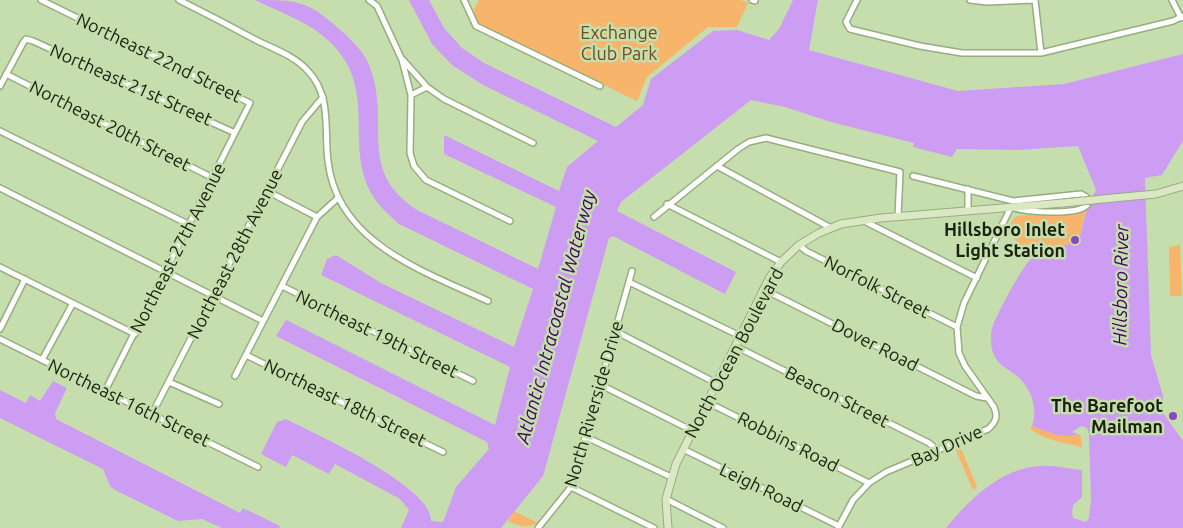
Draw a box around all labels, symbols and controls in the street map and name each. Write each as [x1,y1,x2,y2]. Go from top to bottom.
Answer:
street label: Northeast 22nd Street [73,9,245,107]
park label: Exchange Club Park [580,22,658,64]
street label: Northeast 21st Street [47,39,215,131]
street label: Northeast 20th Street [26,76,194,176]
street label: Northeast 27th Avenue [126,159,230,337]
street label: Northeast 28th Avenue [183,165,287,343]
water label: Atlantic Intracoastal Waterway [511,188,601,446]
place label: Hillsboro Inlet Light Station [944,219,1065,262]
water label: Hillsboro River [1109,224,1133,346]
marker: Hillsboro Inlet Light Station [1069,234,1081,246]
street label: Norfolk Street [821,251,933,323]
street label: North Ocean Boulevard [680,264,788,442]
street label: Northeast 19th Street [292,285,462,383]
street label: Dover Road [828,314,922,376]
street label: North Riverside Drive [560,318,628,490]
street label: Northeast 16th Street [44,354,214,452]
street label: Northeast 18th Street [260,354,430,452]
street label: Beacon Street [781,361,893,433]
place label: The Barefoot Mailman [1051,395,1163,438]
street label: Robbins Road [734,407,842,477]
marker: The Barefoot Mailman [1167,410,1179,422]
street label: Bay Drive [908,421,986,471]
street label: Leigh Road [716,459,806,517]

